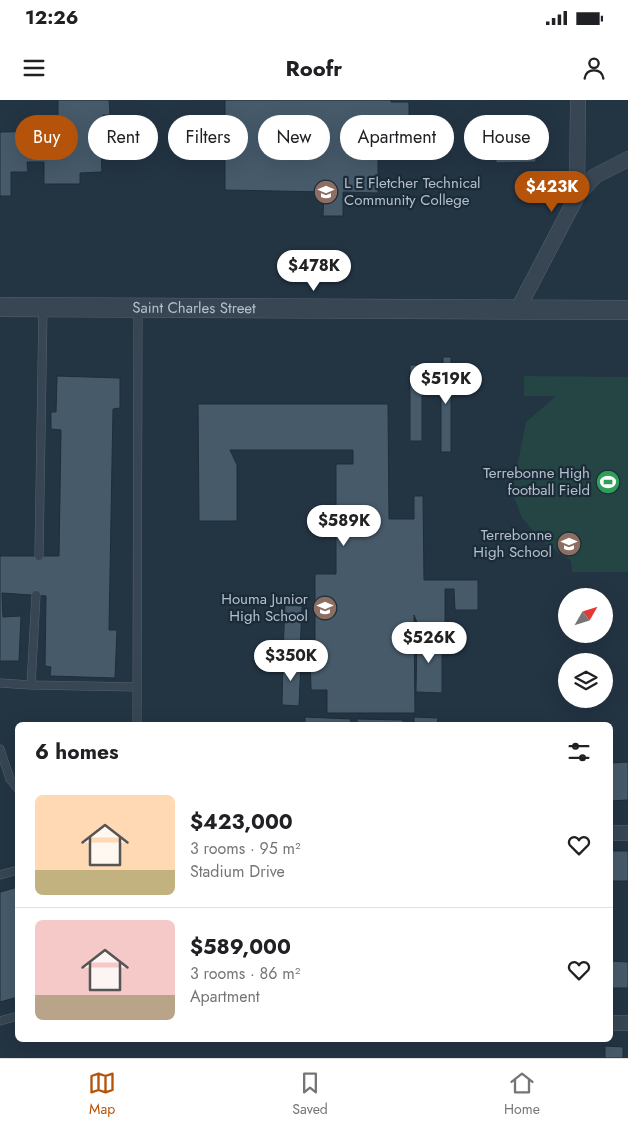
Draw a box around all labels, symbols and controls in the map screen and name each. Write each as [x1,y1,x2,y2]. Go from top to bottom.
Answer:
text: 12:26 [25,4,78,31]
text: Roofr [286,52,342,84]
icon: menu [20,54,48,82]
icon: person [580,54,608,82]
chip: Buy [15,115,78,160]
chip: Rent [88,115,158,160]
chip: Filters [168,115,248,160]
chip: New [258,115,330,160]
chip: Apartment [340,115,454,160]
chip: House [464,115,549,160]
pin: $423K [517,170,587,213]
place label: L E Fletcher Technical Community College [344,172,481,211]
text: $423K [526,175,578,198]
school or university icon: L E Fletcher Technical Community College [313,179,339,205]
pin: $478K [279,250,349,292]
text: $478K [288,254,340,277]
street label: Saint Charles Street [132,297,256,319]
pin: $519K [411,362,481,405]
text: $519K [421,367,471,390]
place label: Terrebonne High football Field [483,462,590,501]
sports icon: Terrebonne High football Field [595,469,621,495]
pin: $589K [309,504,379,547]
text: $589K [318,509,370,532]
place label: Terrebonne High School [473,524,552,563]
school or university icon: Terrebonne High School [556,531,582,557]
place label: Houma Junior High School [221,588,309,627]
north arrow [558,588,612,642]
map controls [558,588,613,708]
school or university icon: Houma Junior High School [312,595,338,621]
pin: $526K [394,622,464,664]
text: $526K [403,626,455,649]
pin: $350K [256,640,326,682]
text: $350K [265,644,317,667]
button: layers [558,653,613,708]
text: 6 homes [35,737,119,767]
icon: filters [565,738,593,766]
text: $423,000 [190,807,293,837]
icon: home [75,815,135,875]
icon: heart [565,831,593,859]
text: 3 rooms · 95 m² [190,837,301,860]
text: Stadium Drive [190,860,285,883]
text: $589,000 [190,932,291,962]
icon: home [75,940,135,1000]
icon: heart [565,956,593,984]
text: 3 rooms · 86 m² [190,962,300,985]
text: Apartment [190,985,260,1008]
tab: Map [88,1069,116,1119]
tab: Saved [292,1069,328,1119]
tab: Home [504,1069,540,1119]

